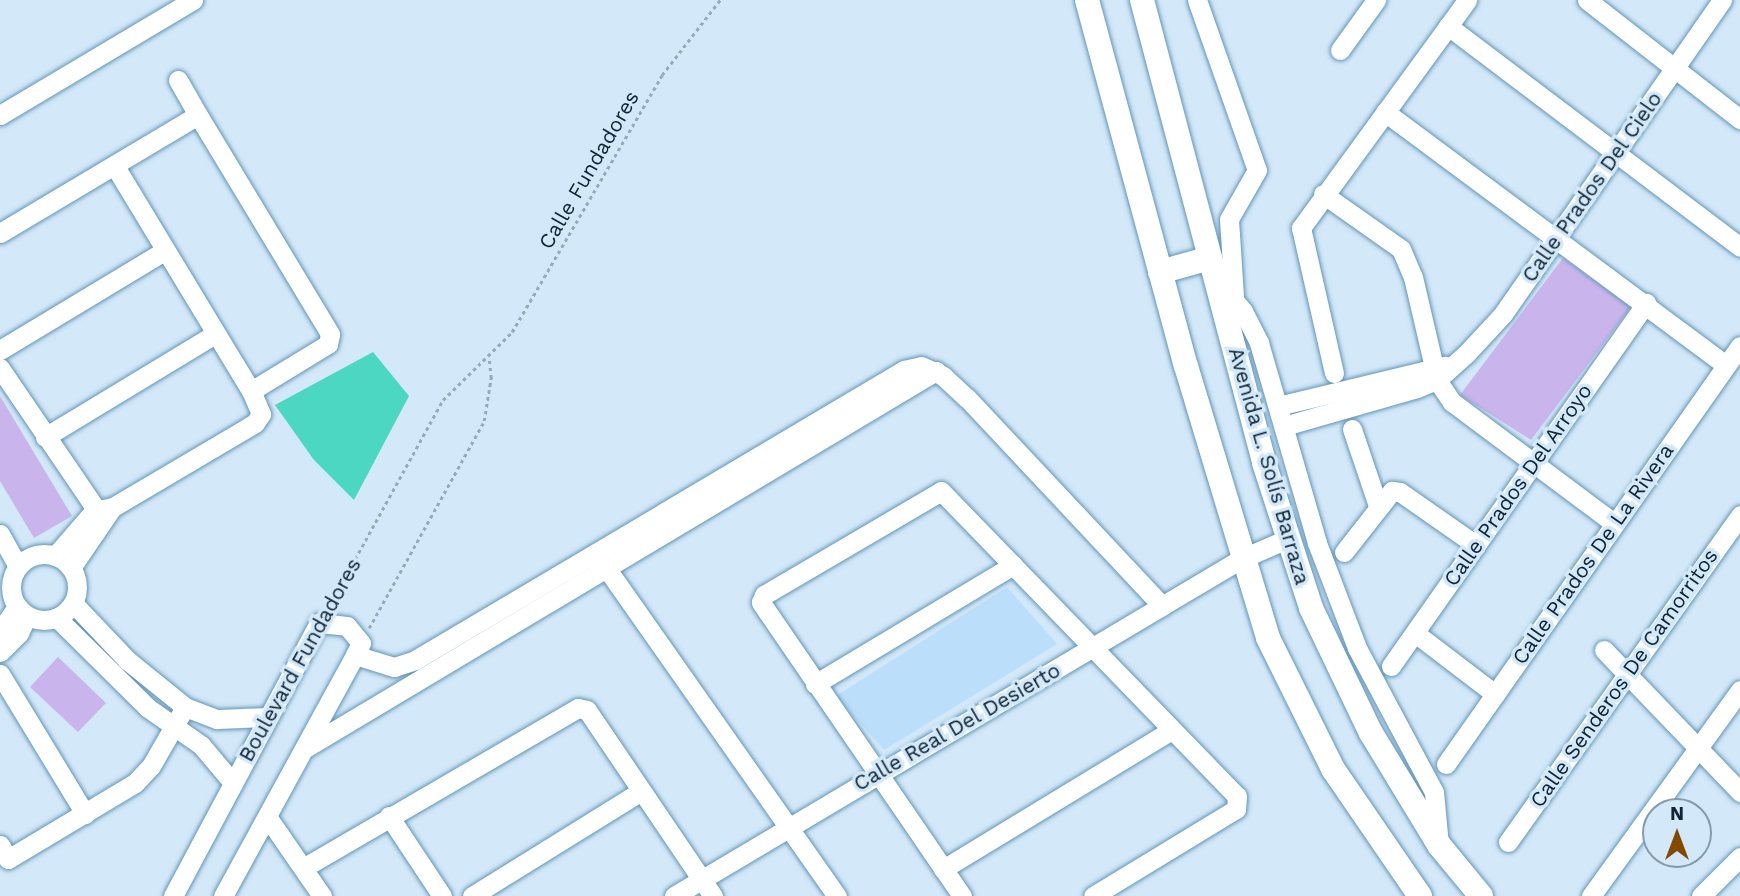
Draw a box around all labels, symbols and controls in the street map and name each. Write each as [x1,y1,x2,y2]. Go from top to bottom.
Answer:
street label: Calle Fundadores [533,86,645,254]
street label: Calle Prados Del Cielo [1516,87,1668,287]
street label: Avenida L. Solís Barraza [1223,344,1315,588]
street label: Calle Prados Del Arroyo [1438,378,1598,592]
street label: Calle Prados De La Rivera [1507,439,1679,669]
street label: Calle Senderos De Camorritos [1525,544,1723,812]
street label: Boulevard Fundadores [234,554,366,766]
street label: Calle Real Del Desierto [849,657,1065,797]
north arrow [1642,798,1712,868]
text: N [1670,802,1684,825]

